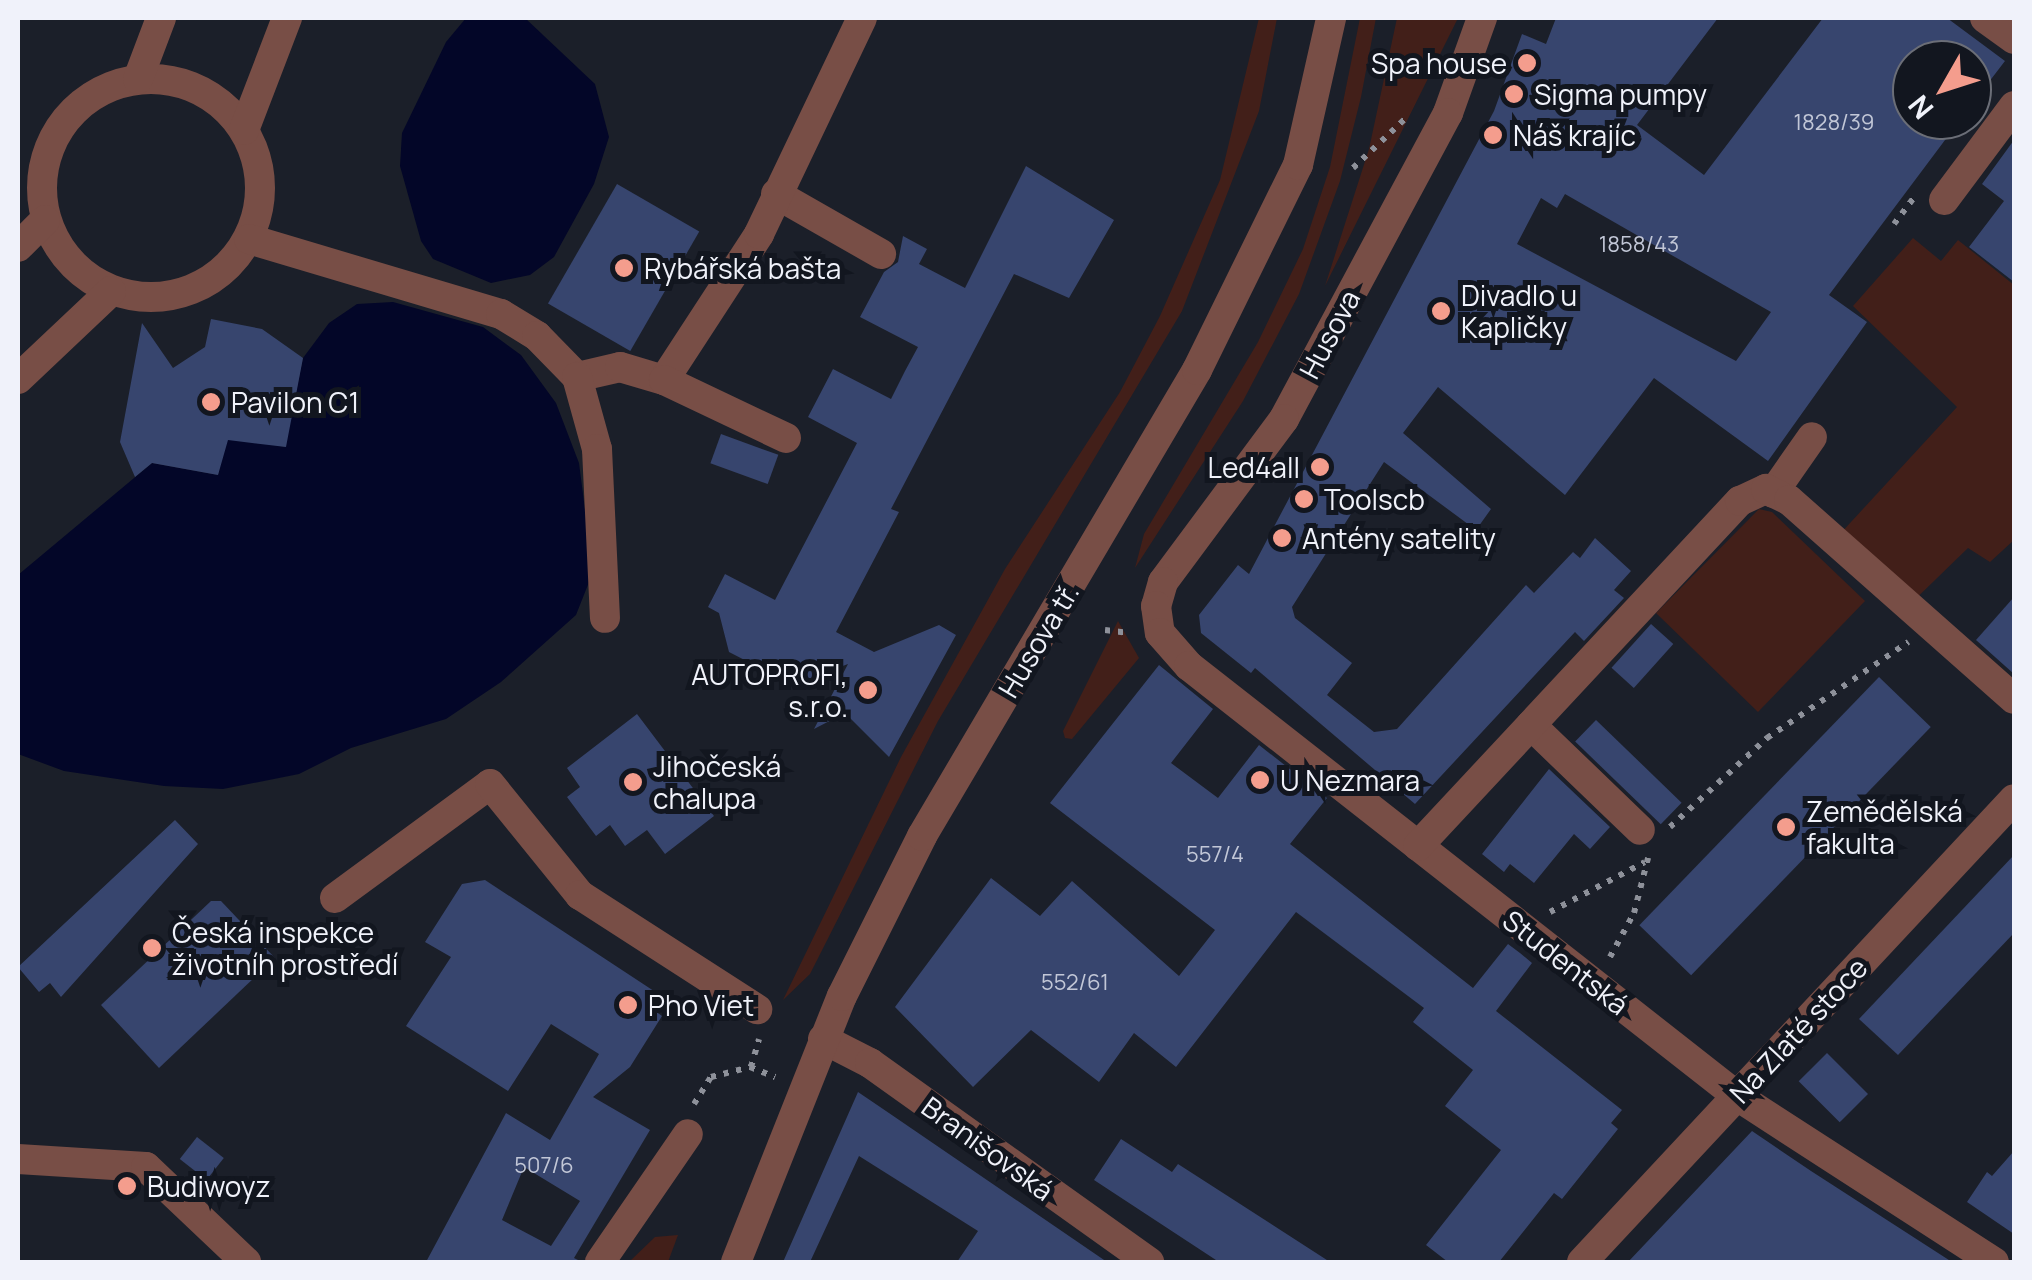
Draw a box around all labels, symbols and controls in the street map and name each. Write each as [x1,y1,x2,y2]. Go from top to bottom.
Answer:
north arrow [1892,40,1992,140]
place label: Spa house [1371,46,1507,80]
marker: Spa house [1516,52,1538,74]
place label: Sigma pumpy [1534,77,1707,111]
marker: Sigma pumpy [1503,83,1525,105]
text: N [1899,88,1941,127]
house number: 1828/39 [1793,110,1875,136]
place label: Náš krajíc [1513,118,1636,152]
marker: Náš krajíc [1482,124,1504,146]
house number: 1858/43 [1599,232,1679,258]
place label: Rybářská bašta [644,251,841,285]
marker: Rybářská bašta [613,257,635,279]
place label: Divadlo u Kapličky [1461,278,1577,344]
street label: Husova [1292,284,1366,384]
marker: Divadlo u Kapličky [1430,300,1452,322]
place label: Pavilon C1 [231,385,359,419]
marker: Pavilon C1 [200,391,222,413]
place label: Led4all [1208,450,1300,484]
marker: Led4all [1309,456,1331,478]
place label: Toolscb [1324,482,1425,516]
marker: Toolscb [1293,488,1315,510]
place label: Antény satelity [1302,521,1496,555]
marker: Antény satelity [1271,527,1293,549]
street label: Husova tř. [991,577,1085,703]
place label: AUTOPROFI, s.r.o. [691,657,848,723]
marker: AUTOPROFI, s.r.o. [857,679,879,701]
place label: Jihočeská chalupa [653,749,781,815]
place label: U Nezmara [1280,763,1420,797]
marker: U Nezmara [1249,769,1271,791]
marker: Jihočeská chalupa [622,771,644,793]
place label: Zemědělská fakulta [1806,794,1963,860]
marker: Zemědělská fakulta [1775,816,1797,838]
house number: 557/4 [1186,842,1244,868]
street label: Studentská [1497,903,1635,1021]
place label: Česká inspekce životníh prostředí [172,915,398,981]
marker: Česká inspekce životníh prostředí [141,937,163,959]
street label: Na Zlaté stoce [1722,950,1874,1110]
house number: 552/61 [1041,970,1109,996]
place label: Pho Viet [648,988,754,1022]
marker: Pho Viet [617,994,639,1016]
street label: Branišovská [916,1089,1060,1207]
house number: 507/6 [514,1153,574,1179]
place label: Budiwoyz [147,1169,270,1203]
marker: Budiwoyz [116,1175,138,1197]

